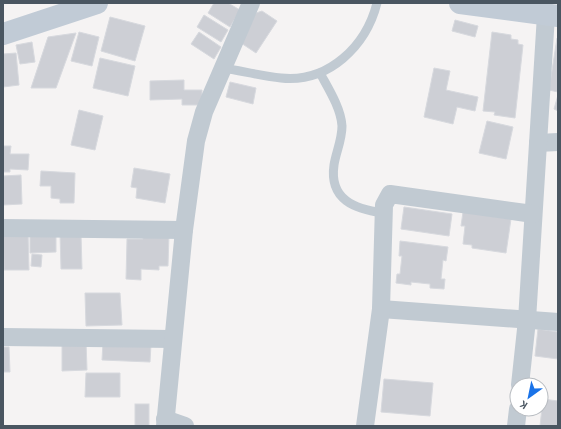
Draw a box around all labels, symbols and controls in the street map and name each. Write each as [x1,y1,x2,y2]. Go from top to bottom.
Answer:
north arrow [509,377,549,417]
text: K [518,398,530,411]

